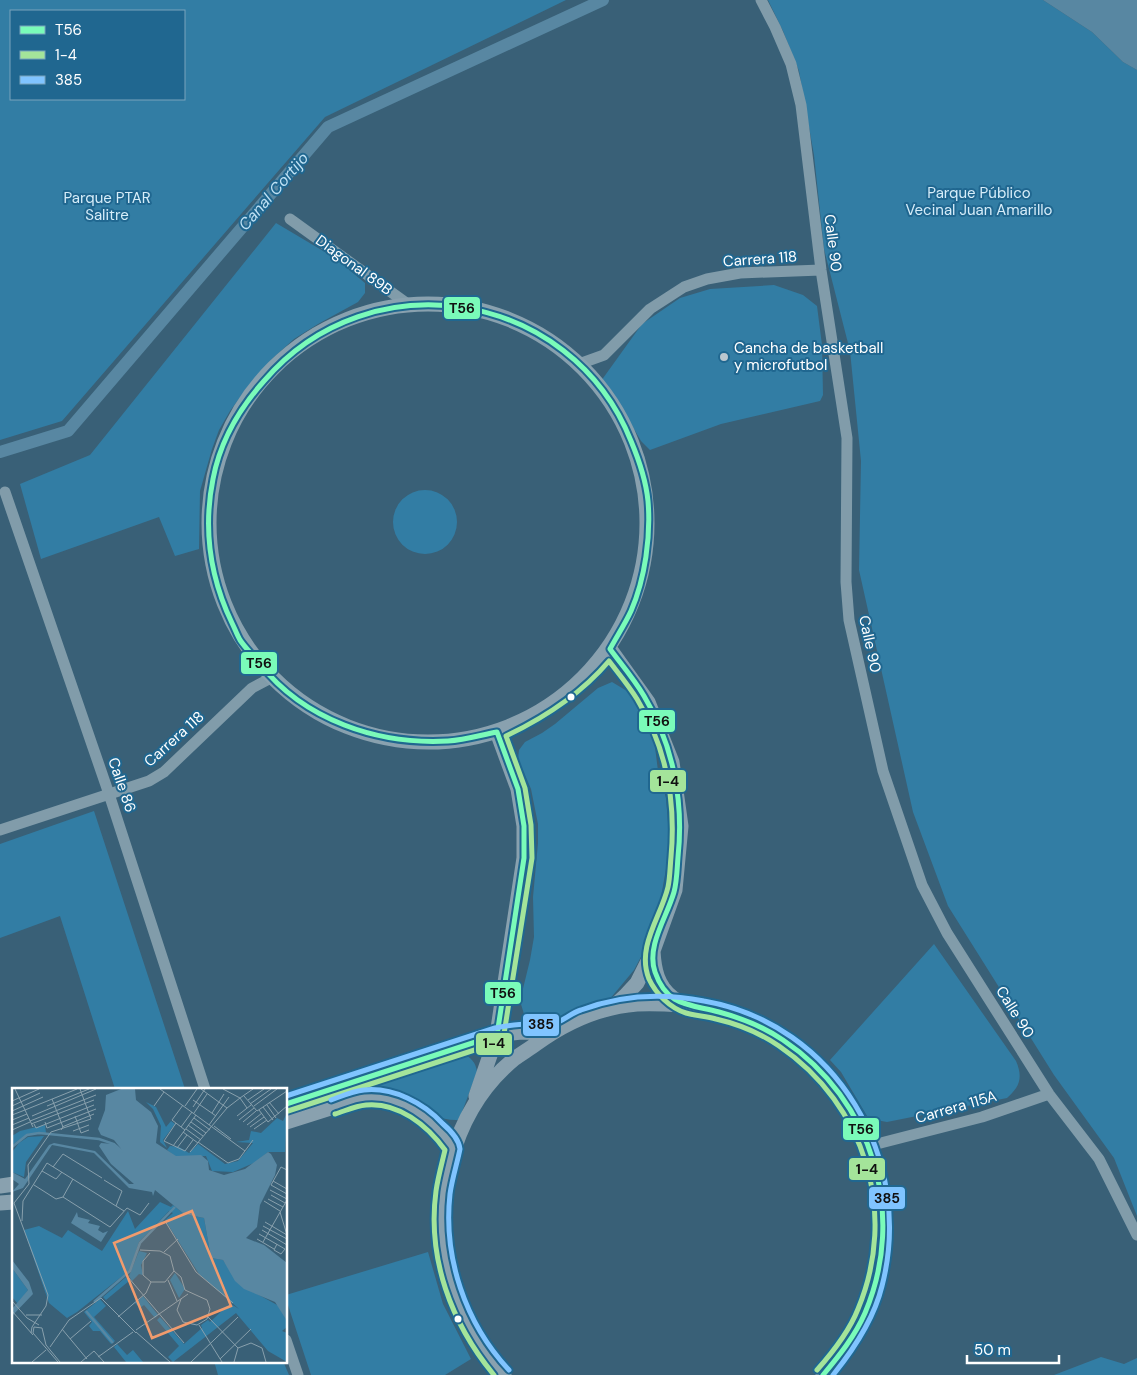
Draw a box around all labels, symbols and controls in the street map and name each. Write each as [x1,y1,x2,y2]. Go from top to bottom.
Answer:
legend [10,10,185,100]
text: T56 [55,20,82,40]
text: 1-4 [55,45,77,65]
text: 385 [55,70,82,90]
water label: Canal Cortijo [234,148,313,235]
park label: Parque Público Vecinal Juan Amarillo [906,183,1053,220]
park label: Parque PTAR Salitre [63,188,151,225]
street label: Calle 90 [820,213,846,273]
street label: Diagonal 89B [312,230,396,300]
street label: Carrera 118 [722,246,798,272]
line badge: T56 [443,296,481,320]
text: T56 [449,299,475,317]
place label: Cancha de basketball y microfutbol [734,338,883,375]
marker: Cancha de basketball y microfutbol [718,351,730,363]
street label: Calle 90 [854,614,886,674]
line badge: T56 [240,651,278,675]
text: T56 [246,654,272,672]
unlabelled marker [566,692,576,702]
street label: Carrera 118 [140,707,208,771]
line badge: T56 [638,709,676,733]
text: T56 [644,712,670,730]
street label: Calle 86 [103,755,141,815]
line badge: 1-4 [649,769,687,793]
text: 1-4 [657,772,679,790]
line badge: T56 [484,981,522,1005]
street label: Calle 90 [991,982,1039,1042]
text: T56 [490,984,516,1002]
line badge: 385 [522,1013,560,1037]
text: 385 [528,1015,554,1033]
line badge: 1-4 [475,1032,513,1056]
text: 1-4 [483,1034,505,1052]
street label: Carrera 115A [913,1086,999,1128]
inset map [12,1088,288,1362]
line badge: T56 [842,1117,880,1141]
text: T56 [848,1120,874,1138]
line badge: 1-4 [848,1157,886,1181]
text: 1-4 [856,1160,878,1178]
line badge: 385 [868,1186,906,1210]
text: 385 [874,1189,900,1207]
unlabelled marker [453,1314,463,1324]
scale bar [967,1332,1060,1364]
text: 50 m [974,1340,1011,1360]

